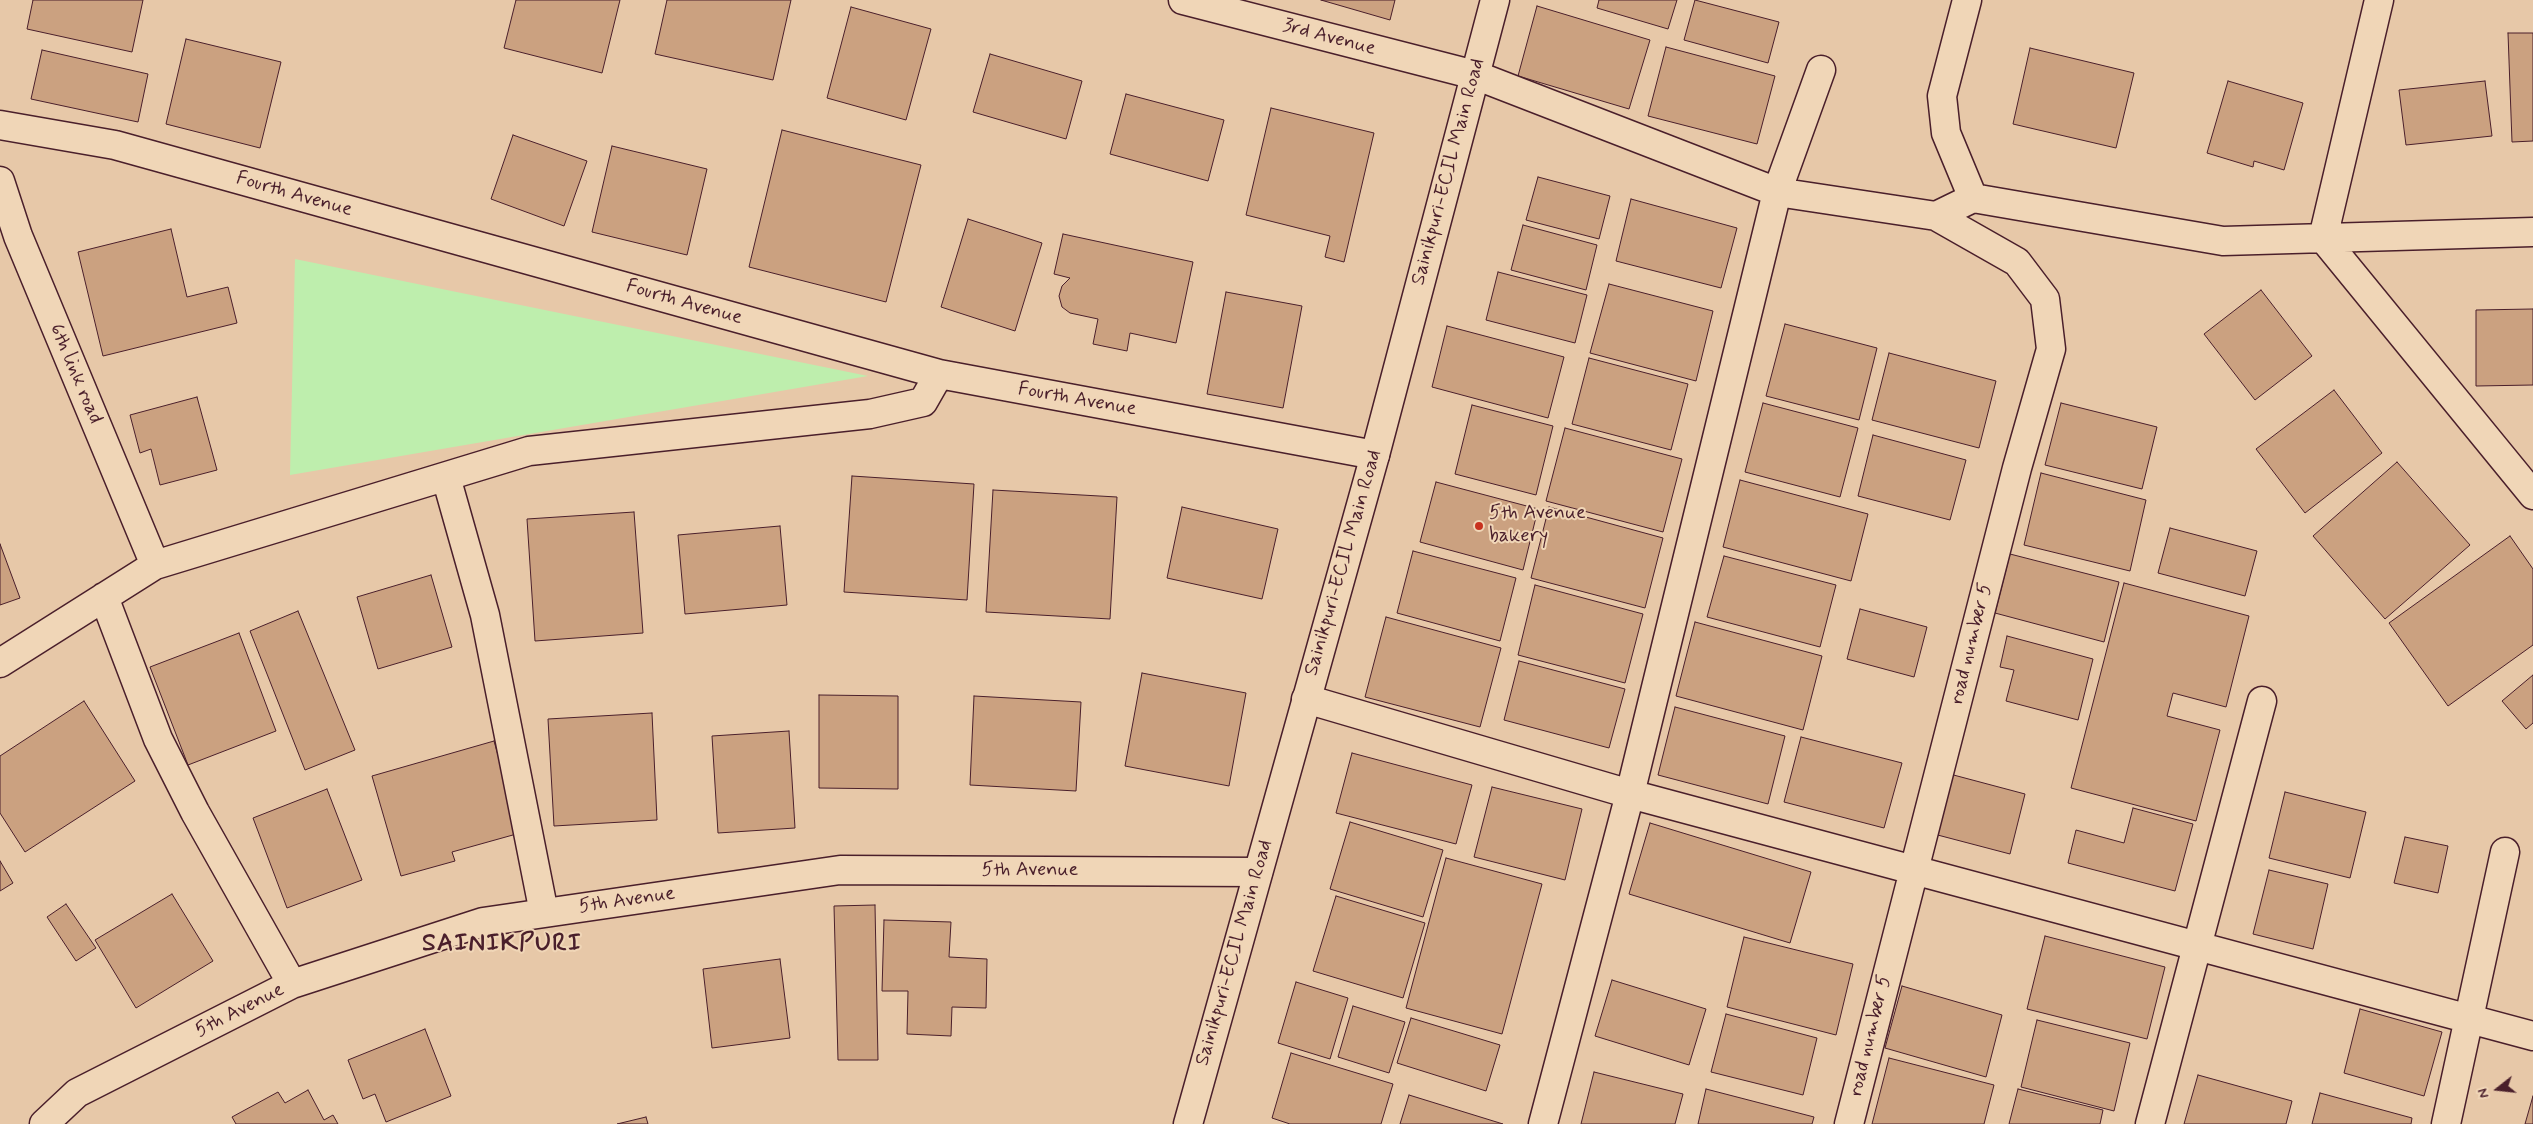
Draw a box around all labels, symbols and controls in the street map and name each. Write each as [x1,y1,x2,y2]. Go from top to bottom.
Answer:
street label: 3rd Avenue [1280,14,1378,62]
street label: Sainikpuri-ECIL Main Road [1407,56,1491,288]
street label: Fourth Avenue [233,167,355,223]
street label: Fourth Avenue [623,275,745,331]
street label: 6th link road [43,320,107,428]
street label: Fourth Avenue [1016,378,1138,422]
street label: Sainikpuri-ECIL Main Road [1300,447,1388,679]
place label: 5th Avenue bakery [1489,502,1586,549]
marker: 5th Avenue bakery [1473,520,1485,532]
street label: road number 5 [1945,581,1999,707]
street label: Sainikpuri-ECIL Main Road [1191,837,1279,1069]
street label: 5th Avenue [982,859,1078,883]
street label: 5th Avenue [577,882,677,920]
district label: SAINIKPURI [424,930,580,960]
street label: road number 5 [1844,973,1898,1099]
street label: 5th Avenue [191,978,289,1044]
north arrow [2473,1064,2523,1114]
text: N [2474,1086,2494,1100]

